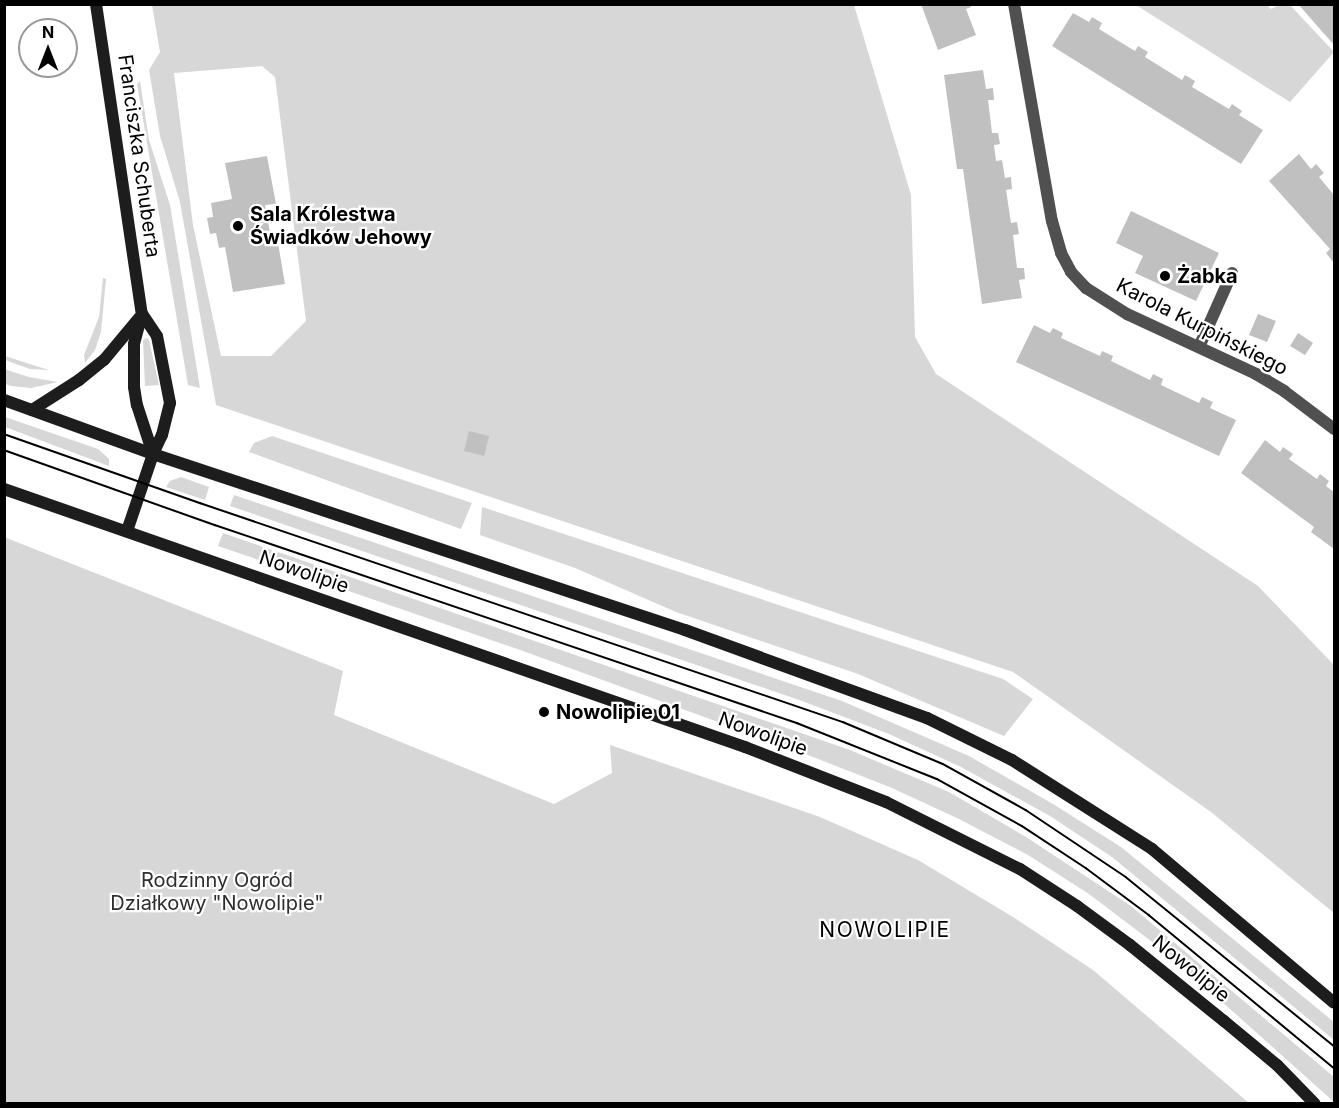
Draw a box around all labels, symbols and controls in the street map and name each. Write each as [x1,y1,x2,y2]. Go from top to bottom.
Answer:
north arrow [18,18,78,78]
text: N [42,22,54,42]
street label: Franciszka Schuberta [113,53,165,259]
place label: Sala Królestwa Świadków Jehowy [250,202,432,249]
marker: Sala Królestwa Świadków Jehowy [231,219,245,233]
place label: Żabka [1177,264,1238,288]
marker: Żabka [1158,269,1172,283]
street label: Karola Kurpińskiego [1112,273,1292,381]
street label: Nowolipie [256,545,352,599]
place label: Nowolipie 01 [556,700,680,724]
marker: Nowolipie 01 [537,705,551,719]
street label: Nowolipie [715,707,811,761]
park label: Rodzinny Ogród Działkowy "Nowolipie" [110,868,324,915]
district label: NOWOLIPIE [819,917,951,943]
street label: Nowolipie [1147,930,1235,1008]

